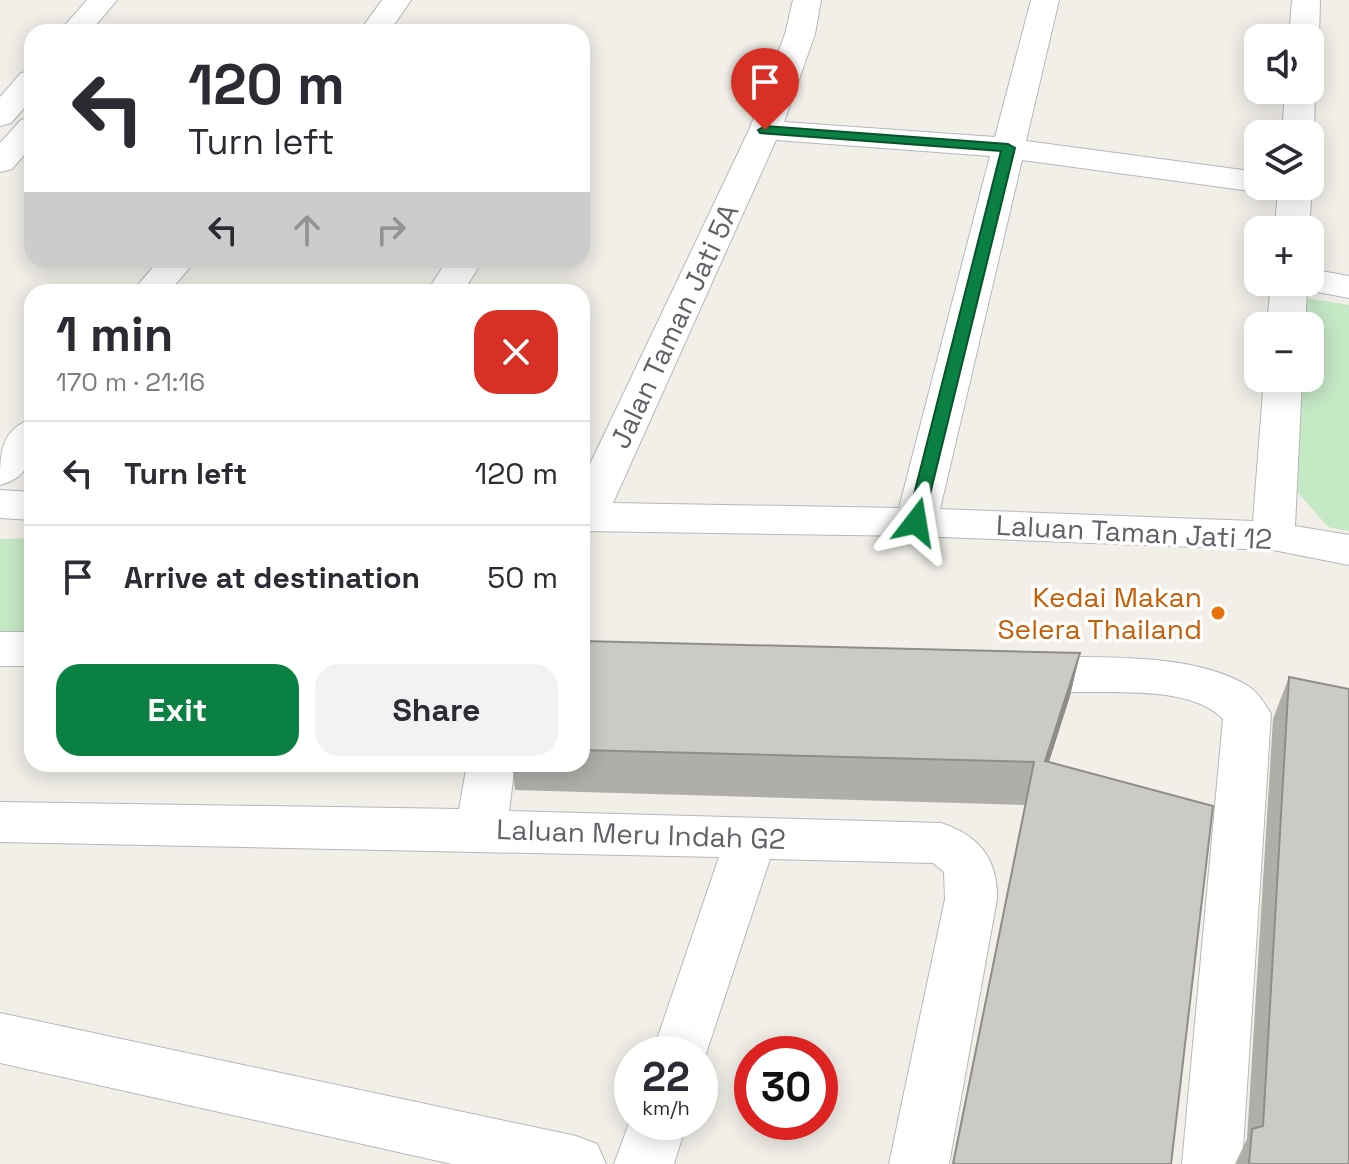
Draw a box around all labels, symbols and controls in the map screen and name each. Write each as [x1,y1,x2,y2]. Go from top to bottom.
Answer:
map controls [1244,24,1324,392]
button: sound [1244,24,1324,104]
pin [731,48,799,130]
text: 120 m [188,49,345,120]
icon: left [56,56,160,160]
icon: arrive [743,60,787,104]
text: Turn left [188,119,335,165]
button: layers [1244,120,1324,200]
street label: Jalan Taman Jati 5A [602,198,746,454]
icon: left [201,208,245,252]
icon: ahead [285,208,329,252]
icon: right [369,208,413,252]
button: + [1244,216,1324,296]
text: 1 min [56,304,173,365]
button: close [474,310,558,394]
button: − [1244,312,1324,392]
text: 170 m · 21:16 [56,365,205,399]
icon: left [56,451,100,495]
text: Turn left [124,454,247,493]
text: 120 m [475,454,558,493]
position arrow [874,480,958,564]
street label: Laluan Taman Jati 12 [995,507,1273,557]
icon: arrive [56,555,100,599]
text: Arrive at destination [124,558,420,597]
text: 50 m [487,558,558,597]
place label: Kedai Makan Selera Thailand [997,579,1202,647]
marker: Kedai Makan Selera Thailand [1209,604,1227,622]
button: Exit [56,664,299,756]
button: Share [315,664,558,756]
street label: Laluan Meru Indah G2 [496,811,786,857]
speed limit sign: 30 [734,1036,838,1140]
text: 22 [642,1052,690,1103]
text: km/h [642,1095,690,1121]

